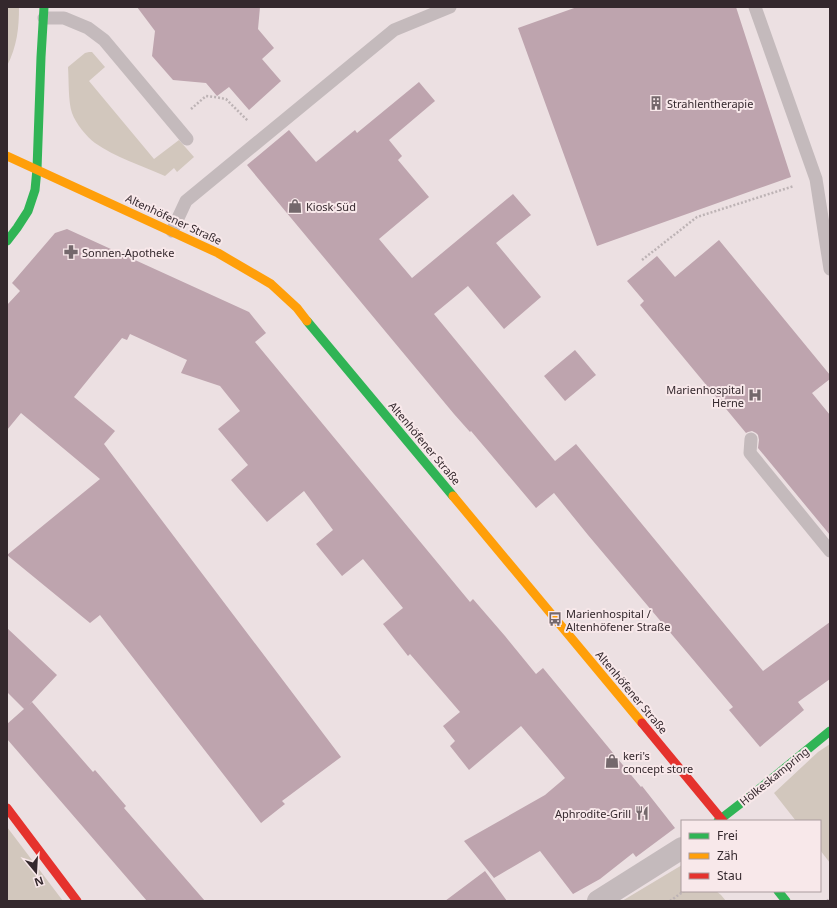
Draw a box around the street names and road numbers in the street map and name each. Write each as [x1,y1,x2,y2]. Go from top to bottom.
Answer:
street label: Altenhöfener Straße [124,190,224,248]
street label: Altenhöfener Straße [386,398,464,488]
street label: Altenhöfener Straße [593,647,671,737]
street label: Hölkeskampring [736,743,812,809]

